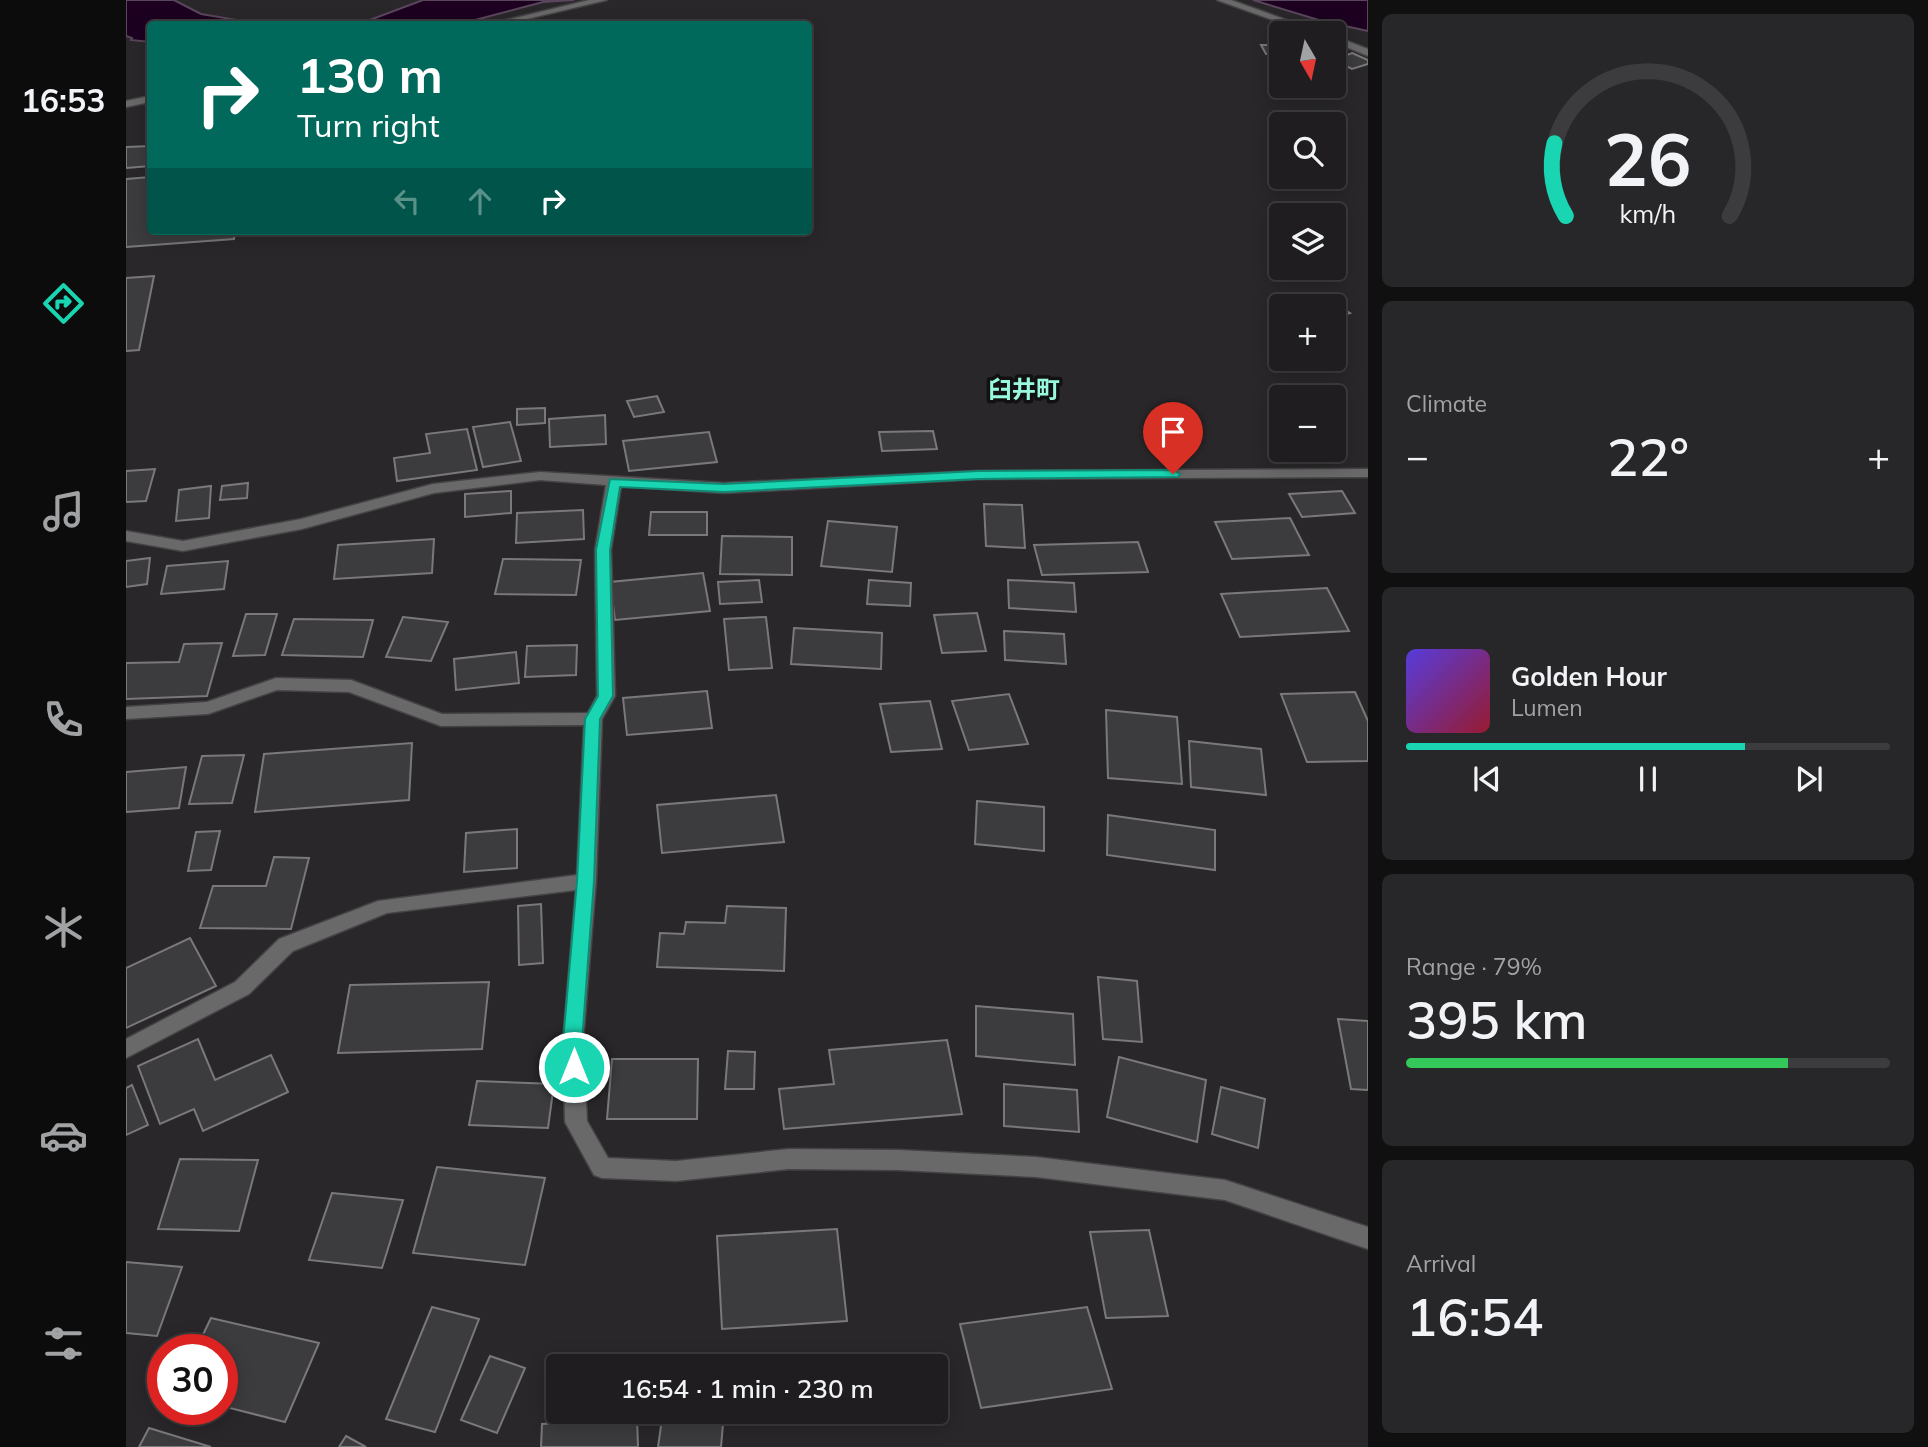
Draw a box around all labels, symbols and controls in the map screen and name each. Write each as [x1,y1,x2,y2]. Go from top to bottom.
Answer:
north arrow [1269,21,1346,98]
map controls [1269,21,1346,462]
text: 130 m [297,44,443,105]
icon: right [182,49,273,140]
text: 16:53 [21,80,105,120]
text: Turn right [297,105,440,145]
button: search [1269,112,1346,189]
text: 26 [1604,114,1692,205]
icon: left [388,182,426,220]
icon: ahead [461,182,499,220]
icon: right [534,182,572,220]
text: km/h [1620,198,1676,229]
button: layers [1269,203,1346,280]
icon: directions [39,279,88,328]
button: + [1269,294,1346,371]
district label: 臼井町 [988,374,1060,404]
button: − [1269,385,1346,462]
text: Climate [1406,389,1487,418]
pin [1143,402,1203,474]
icon: arrive [1154,413,1192,451]
text: 22° [1607,424,1689,489]
text: − [1406,432,1429,480]
text: + [1867,432,1890,480]
icon: music [39,487,88,536]
text: Golden Hour [1511,660,1667,693]
text: Lumen [1511,693,1583,722]
icon: phone [39,695,88,744]
icon: previous [1468,760,1506,798]
icon: pause [1629,760,1667,798]
icon: next [1790,760,1828,798]
icon: climate [39,903,88,952]
text: Range · 79% [1406,952,1542,981]
text: 395 km [1406,987,1587,1052]
position arrow [537,1030,611,1104]
icon: car [39,1111,88,1160]
text: Arrival [1406,1249,1476,1278]
text: 16:54 [1406,1284,1543,1349]
icon: filters [39,1319,88,1368]
speed limit sign: 30 [147,1334,238,1425]
text: 16:54 · 1 min · 230 m [620,1372,874,1405]

